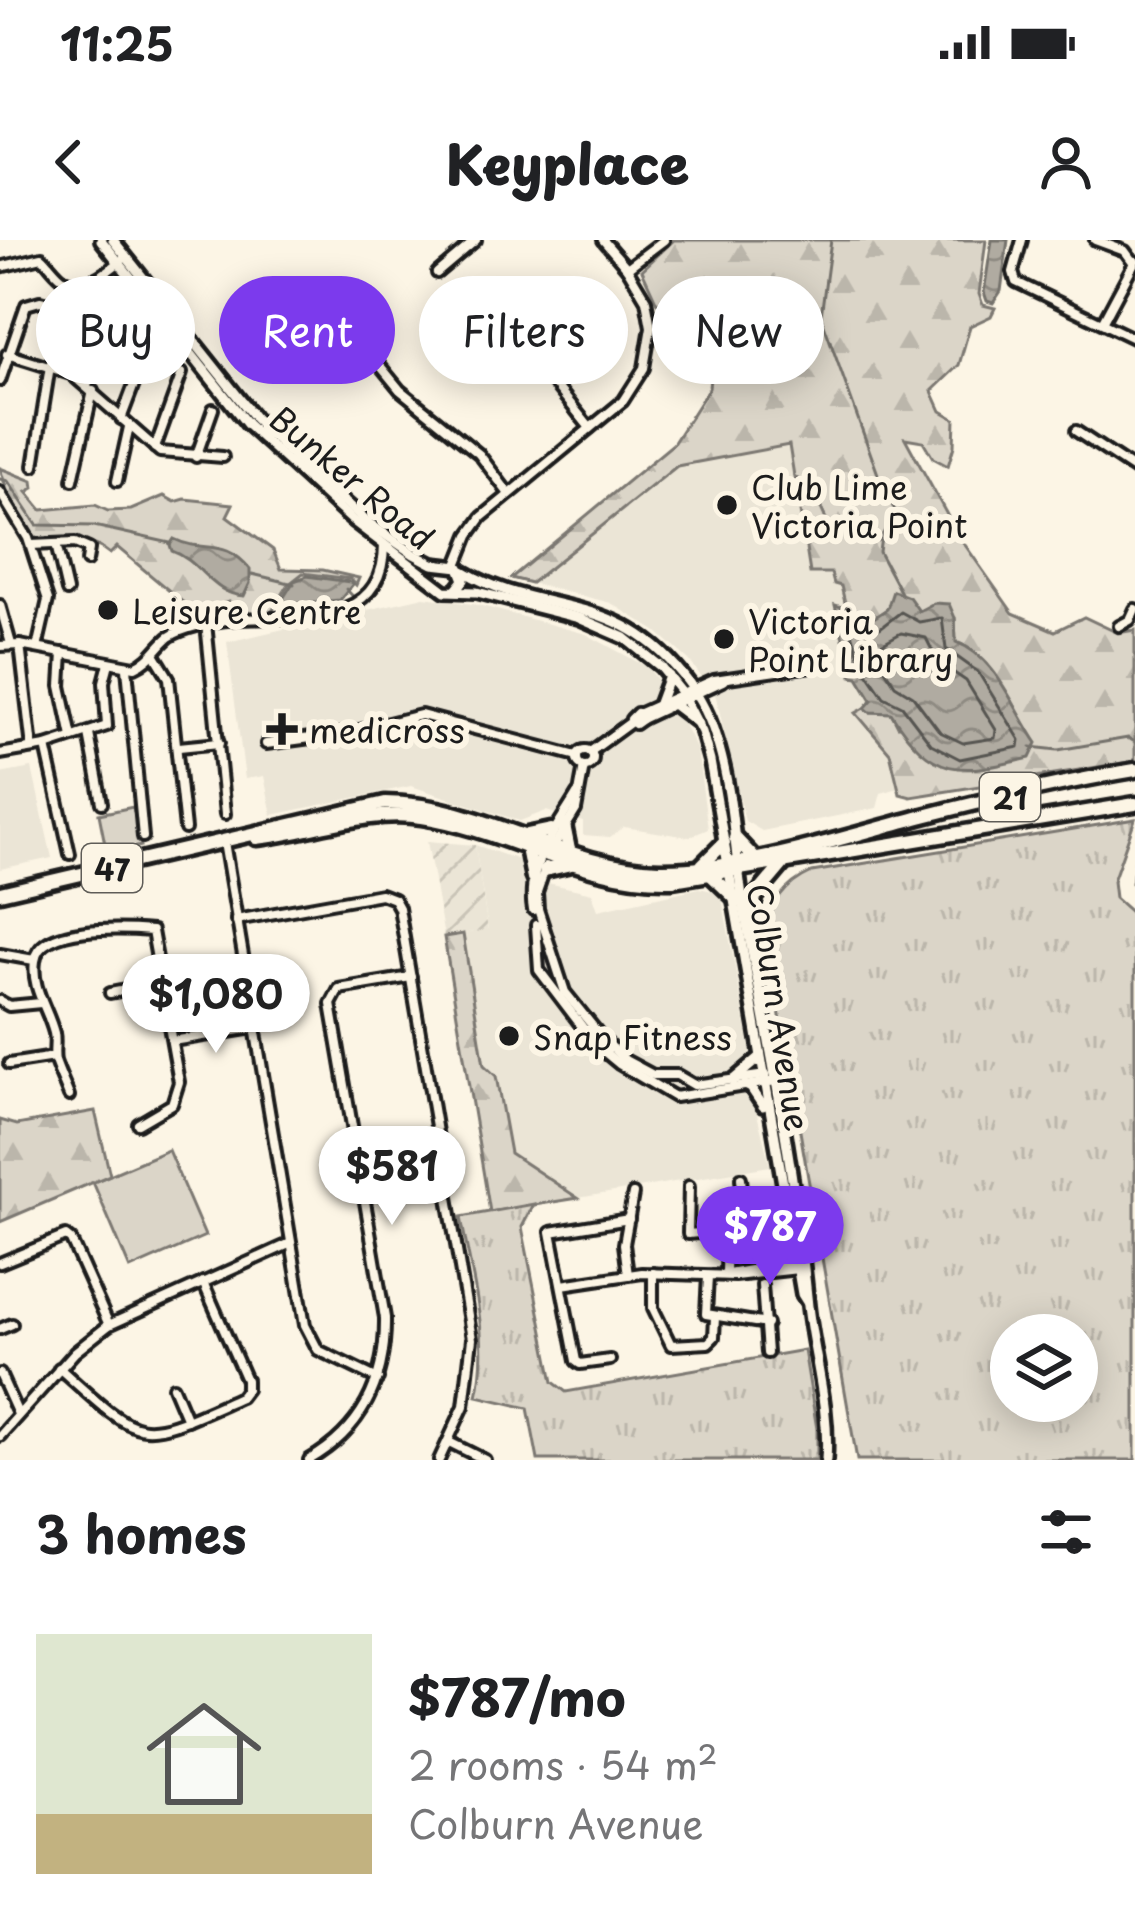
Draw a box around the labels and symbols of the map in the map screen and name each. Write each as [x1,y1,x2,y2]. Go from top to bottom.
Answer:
street label: Bunker Road [260,393,446,561]
place label: Club Lime Victoria Point [751,461,968,549]
marker: Club Lime Victoria Point [714,492,740,518]
place label: Leisure Centre [132,585,361,635]
place label: Victoria Point Library [748,595,953,683]
marker: Leisure Centre [95,597,121,623]
marker: Victoria Point Library [711,626,737,652]
place label: medicross [309,704,465,754]
marker: medicross [266,713,298,745]
road number: 21 [980,773,1040,821]
road number: 47 [82,844,142,892]
street label: Colburn Avenue [736,880,824,1134]
pin: $1,080 [118,954,314,1056]
place label: Snap Fitness [533,1011,732,1061]
marker: Snap Fitness [496,1023,522,1049]
pin: $581 [321,1126,463,1228]
pin: $787 [699,1186,841,1288]

